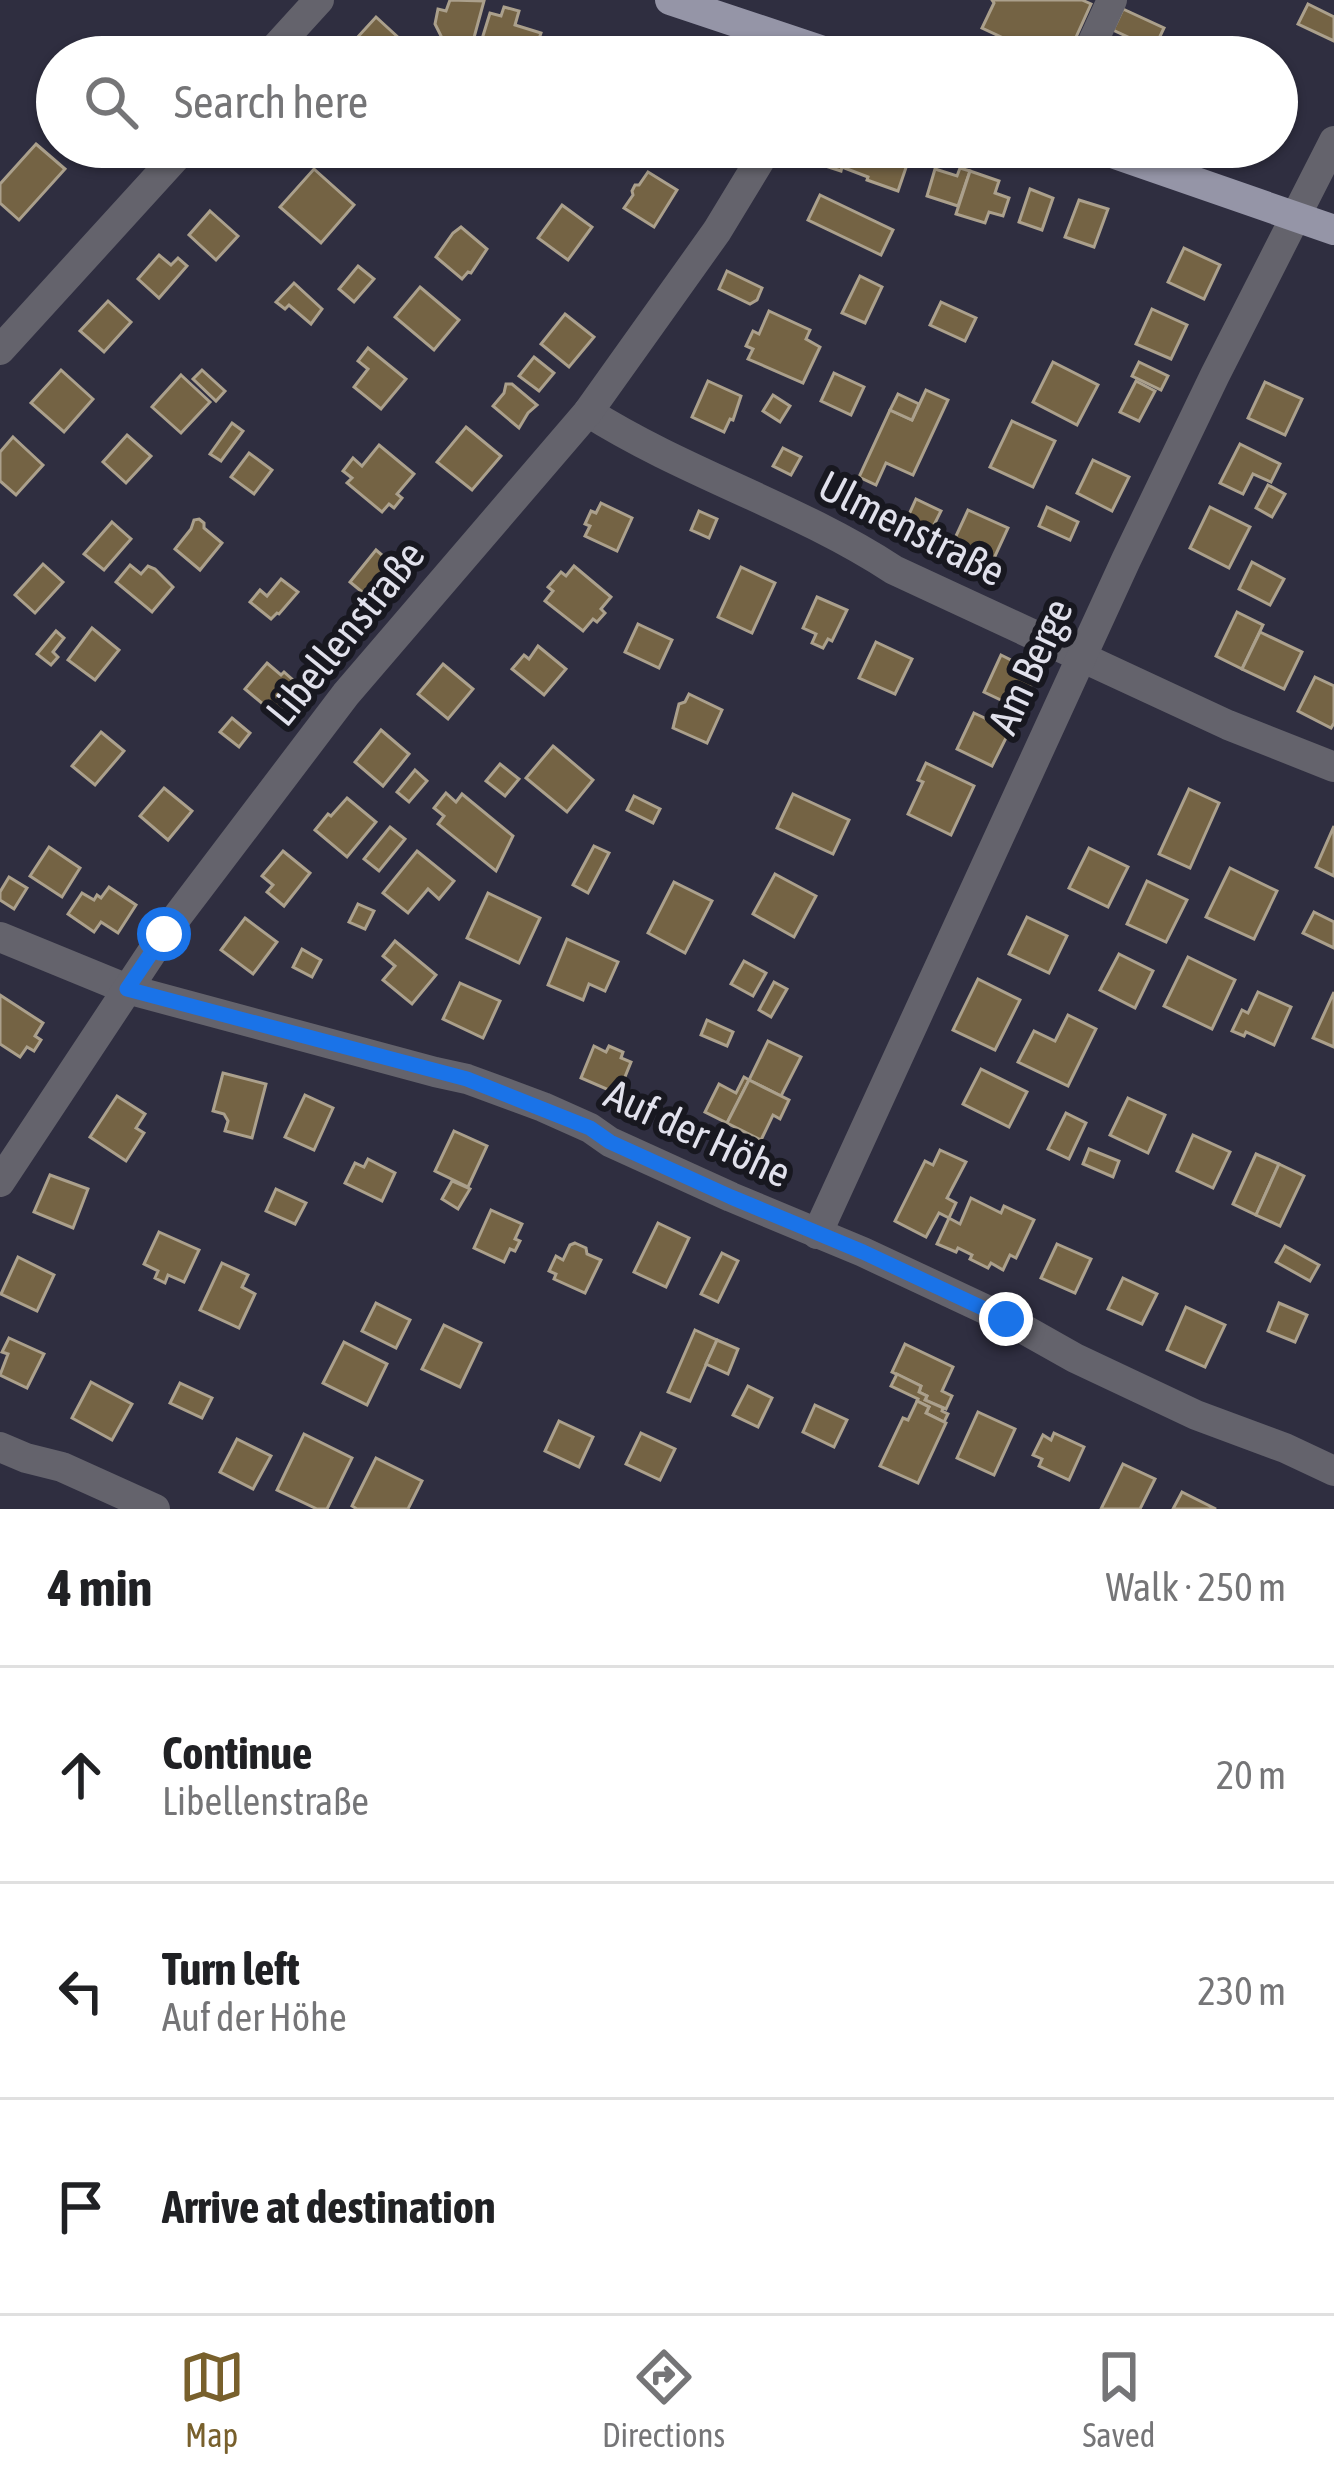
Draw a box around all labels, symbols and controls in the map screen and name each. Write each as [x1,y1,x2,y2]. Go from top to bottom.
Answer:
search box [36,36,1298,168]
icon: search [78,69,144,135]
text: Search here [174,76,368,128]
street label: Ulmenstraße [811,461,1013,595]
street label: Libellenstraße [256,531,434,735]
street label: Am Berge [978,591,1082,741]
route start [137,907,191,961]
street label: Auf der Höhe [598,1069,798,1197]
route end [979,1292,1033,1346]
text: 4 min [48,1558,152,1617]
text: Walk · 250 m [1106,1565,1286,1609]
text: Continue [162,1727,313,1779]
icon: ahead [48,1742,114,1808]
text: 20 m [1216,1753,1286,1797]
text: Libellenstraße [162,1779,369,1823]
text: Turn left [162,1943,300,1995]
icon: left [48,1958,114,2024]
text: 230 m [1198,1969,1286,2013]
text: Auf der Höhe [162,1995,347,2039]
icon: arrive [48,2174,114,2240]
text: Arrive at destination [162,2181,496,2233]
tab: Map [179,2344,245,2454]
tab: Directions [602,2344,725,2454]
tab: Saved [1082,2344,1155,2454]

